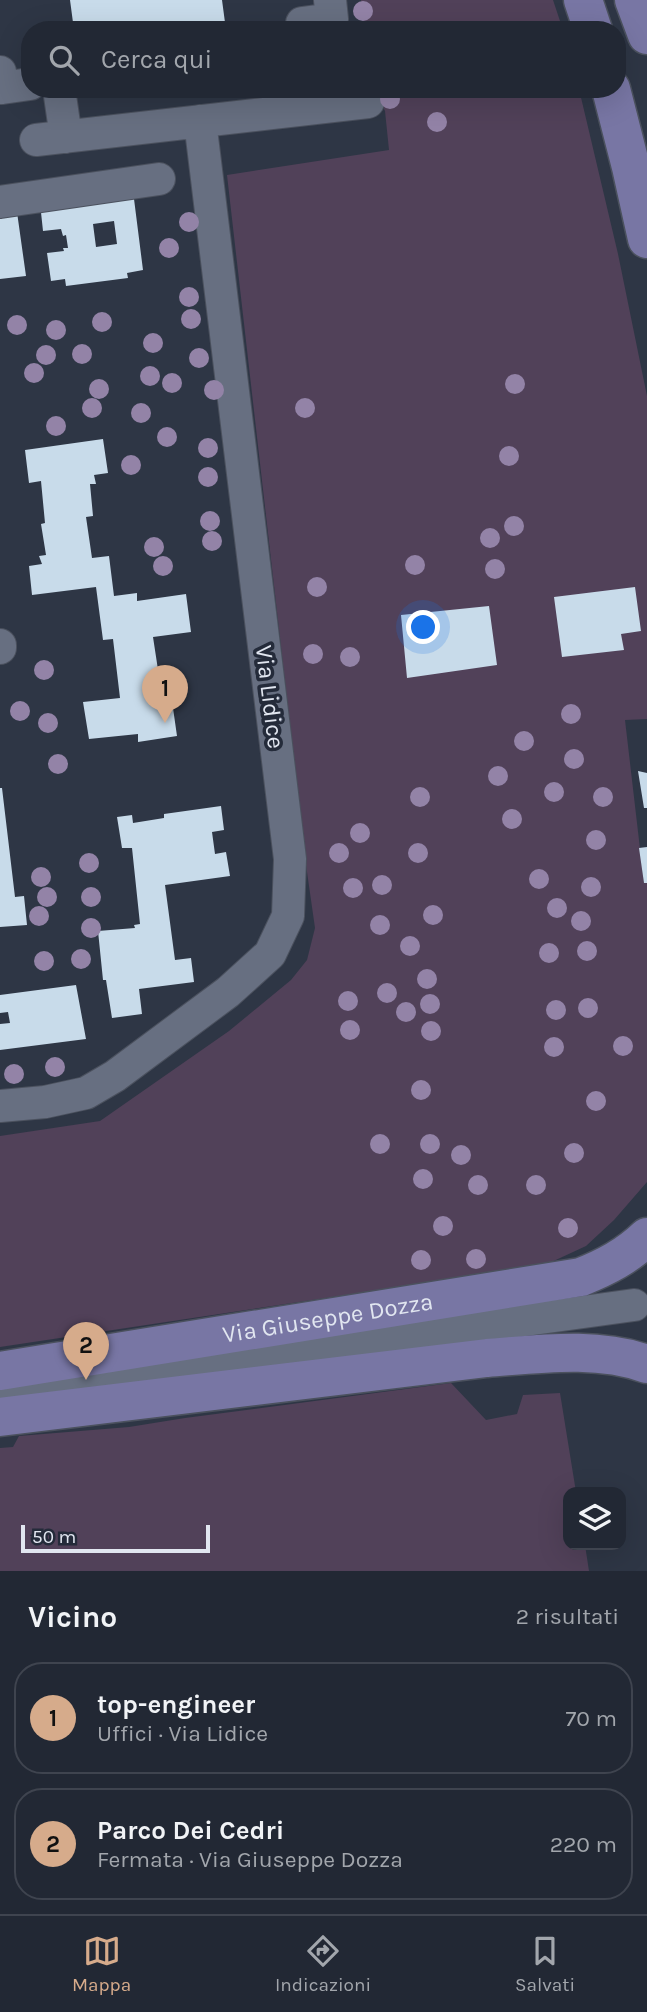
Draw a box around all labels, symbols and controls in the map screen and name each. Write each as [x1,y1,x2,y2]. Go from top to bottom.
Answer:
search box [21,21,626,98]
icon: search [45,41,83,79]
text: Cerca qui [101,44,212,75]
your location [406,610,440,644]
street label: Via Lidice [250,644,290,750]
pin: 1 [142,665,188,723]
street label: Via Giuseppe Dozza [220,1287,435,1349]
pin: 2 [63,1322,109,1380]
map controls [563,1487,626,1550]
button: layers [563,1487,626,1550]
scale bar [21,1522,210,1554]
text: 50 m [32,1526,76,1548]
text: Vicino [28,1599,117,1635]
text: 2 risultati [516,1603,619,1630]
text: top-engineer [97,1689,255,1720]
text: 1 [49,1705,57,1732]
text: 70 m [566,1705,617,1732]
text: Uffici · Via Lidice [97,1720,268,1747]
text: Parco Dei Cedri [97,1815,284,1846]
text: 2 [46,1831,60,1858]
text: 220 m [550,1831,617,1858]
text: Fermata · Via Giuseppe Dozza [97,1846,403,1873]
tab: Mappa [72,1932,131,1996]
tab: Indicazioni [275,1932,371,1996]
tab: Salvati [515,1932,575,1996]

